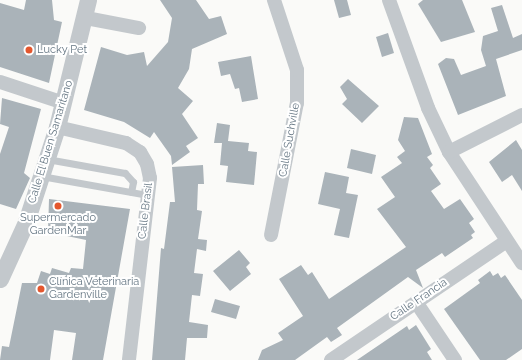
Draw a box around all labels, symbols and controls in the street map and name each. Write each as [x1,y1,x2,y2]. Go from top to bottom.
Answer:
place label: Lucky Pet [37,43,87,57]
marker: Lucky Pet [24,45,34,55]
street label: Calle El Buen Samaritano [26,79,76,205]
street label: Calle Suchville [277,102,303,178]
street label: Calle Brasil [136,182,156,240]
marker: Supermercado GardenMar [53,201,63,211]
place label: Supermercado GardenMar [20,212,96,238]
place label: Clínica Veterinaria Gardenville [49,276,140,302]
street label: Calle Francia [388,276,450,324]
marker: Clínica Veterinaria Gardenville [36,284,46,294]

